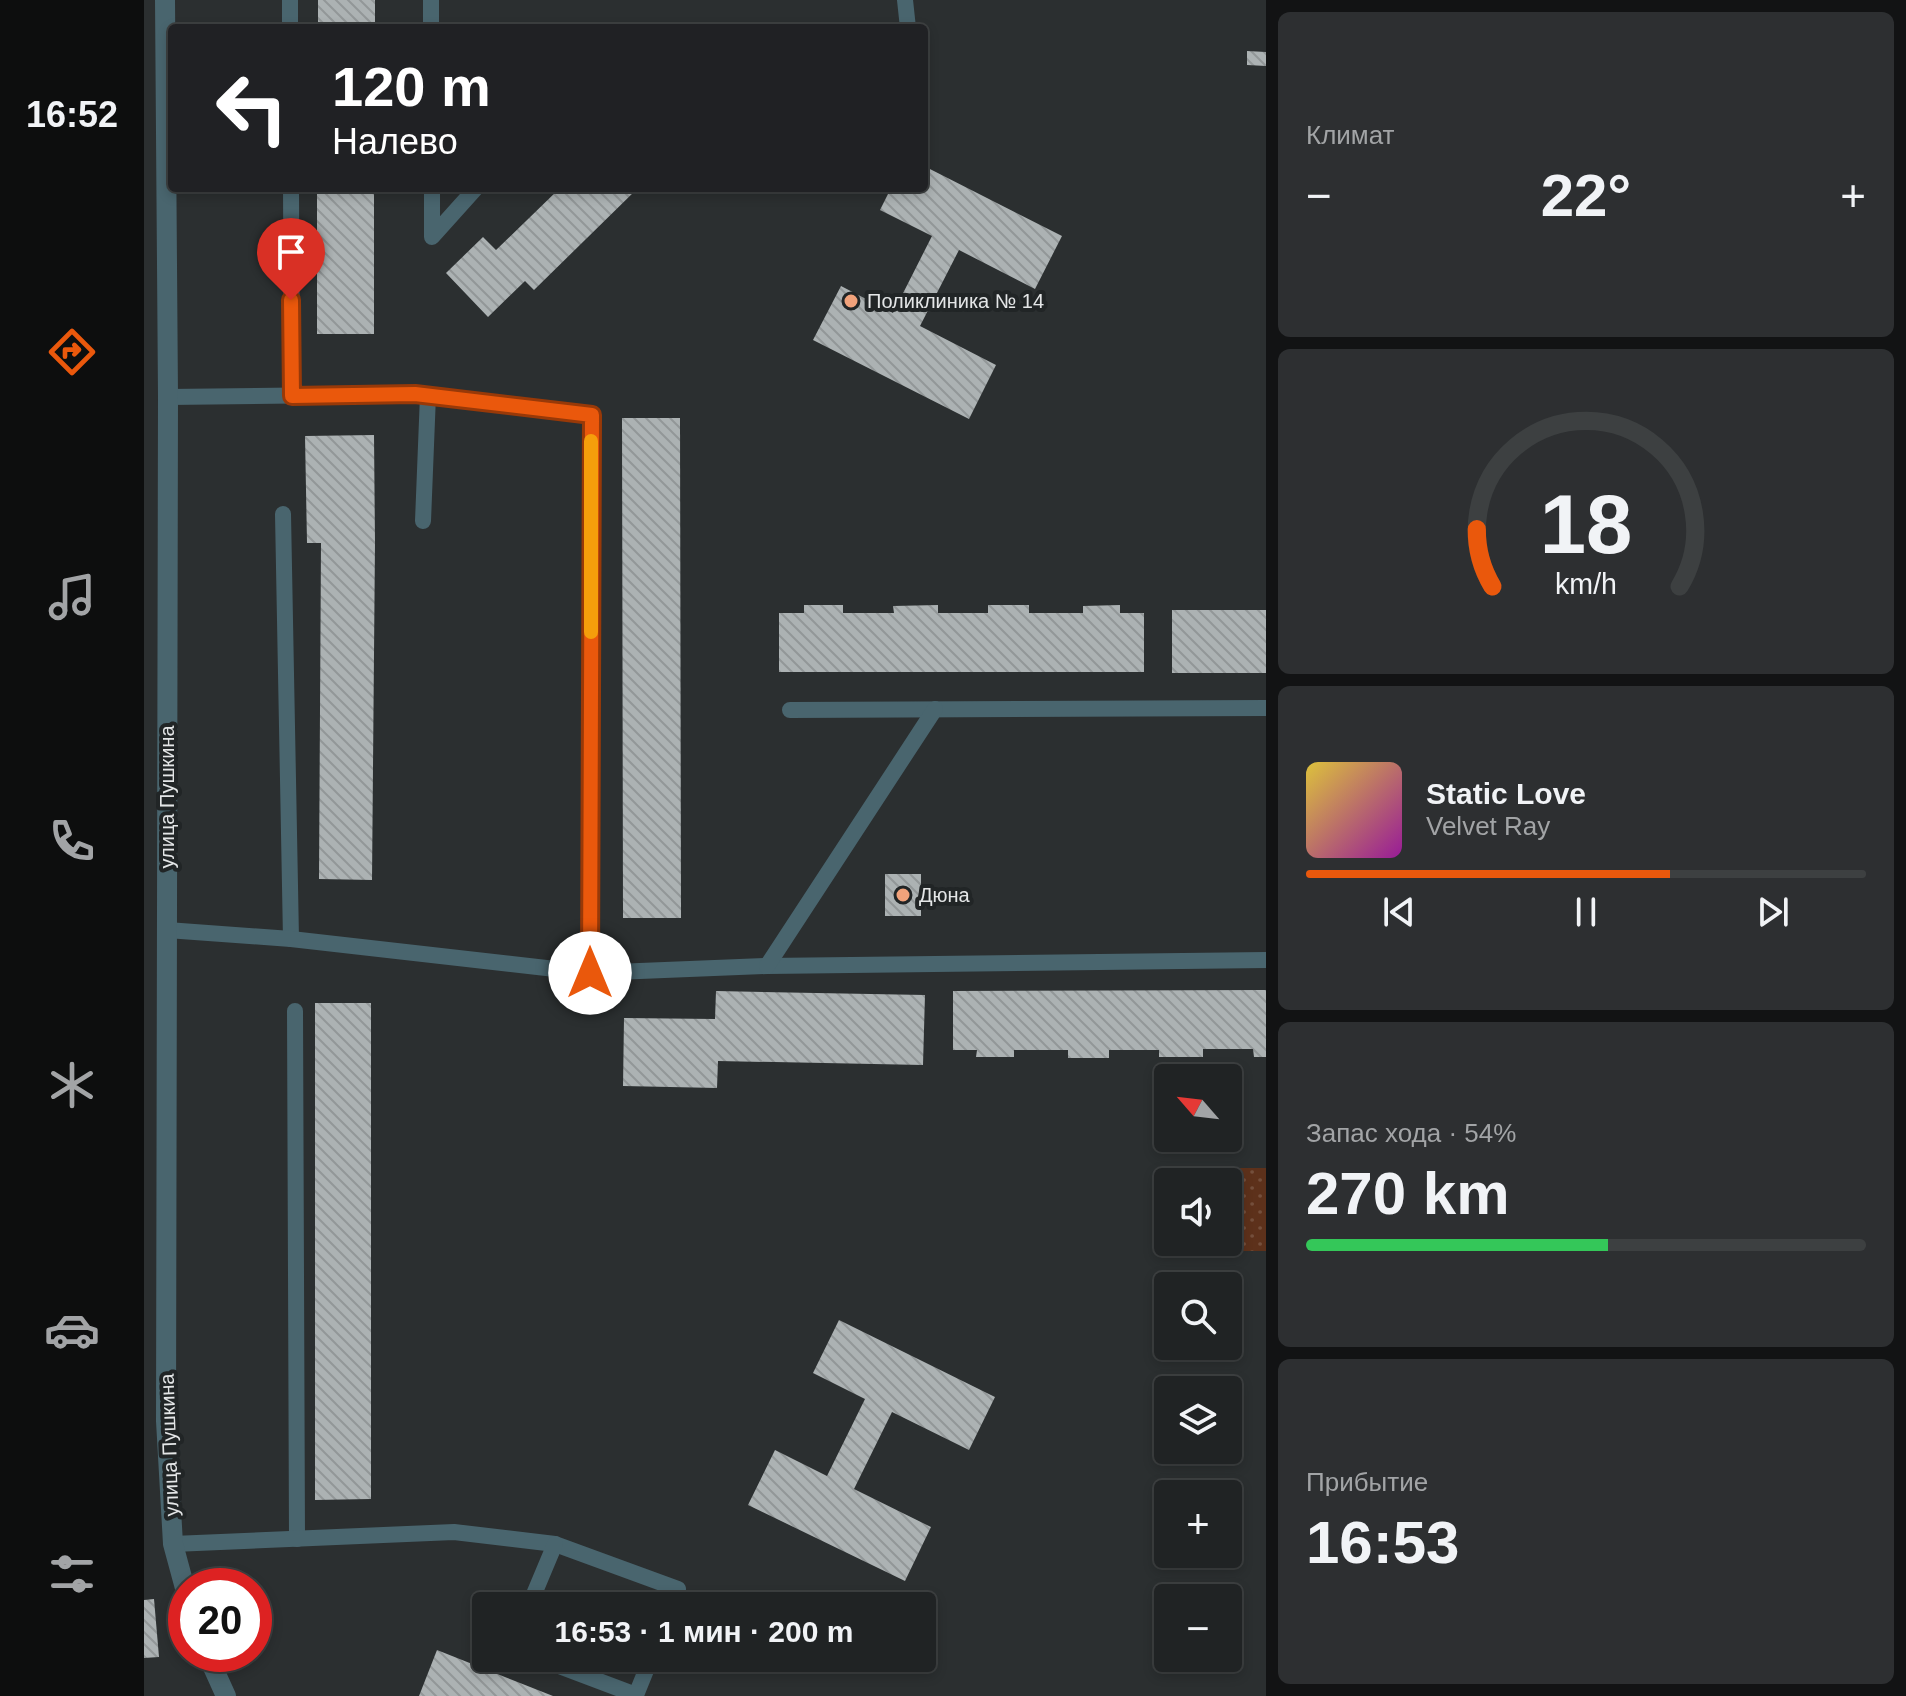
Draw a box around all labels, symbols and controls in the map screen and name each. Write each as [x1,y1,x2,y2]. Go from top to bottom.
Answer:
text: 120 m [332,55,491,118]
icon: left [200,56,304,160]
text: 16:52 [26,94,118,135]
text: Климат [1306,120,1395,150]
text: Налево [332,121,458,162]
text: 22° [1541,162,1631,229]
text: − [1306,171,1332,220]
text: + [1840,171,1866,220]
pin [257,218,325,300]
icon: arrive [269,230,313,274]
place label: Поликлиника № 14 [867,290,1044,312]
marker: Поликлиника № 14 [842,292,860,310]
icon: directions [44,324,100,380]
text: 18 [1540,478,1632,571]
text: km/h [1555,568,1617,600]
icon: music [44,569,100,625]
street label: улица Пушкина [156,725,178,869]
text: Static Love [1426,777,1586,810]
text: Velvet Ray [1426,811,1550,841]
icon: phone [44,813,100,869]
place label: Дюна [919,884,971,906]
marker: Дюна [894,886,912,904]
icon: previous [1377,890,1421,934]
icon: pause [1564,890,1608,934]
icon: next [1751,890,1795,934]
position arrow [548,931,632,1015]
icon: climate [44,1057,100,1113]
north arrow [1154,1064,1242,1152]
map controls [1154,1064,1242,1672]
text: Запас хода · 54% [1306,1118,1516,1148]
text: 270 km [1306,1160,1510,1227]
button: sound [1154,1168,1242,1256]
button: search [1154,1272,1242,1360]
icon: car [44,1302,100,1358]
street label: улица Пушкина [155,1372,182,1517]
button: layers [1154,1376,1242,1464]
text: Прибытие [1306,1467,1428,1497]
button: + [1154,1480,1242,1568]
text: 16:53 [1306,1509,1459,1576]
icon: filters [44,1546,100,1602]
speed limit sign: 20 [168,1568,272,1672]
button: − [1154,1584,1242,1672]
text: 16:53 · 1 мин · 200 m [555,1615,853,1648]

